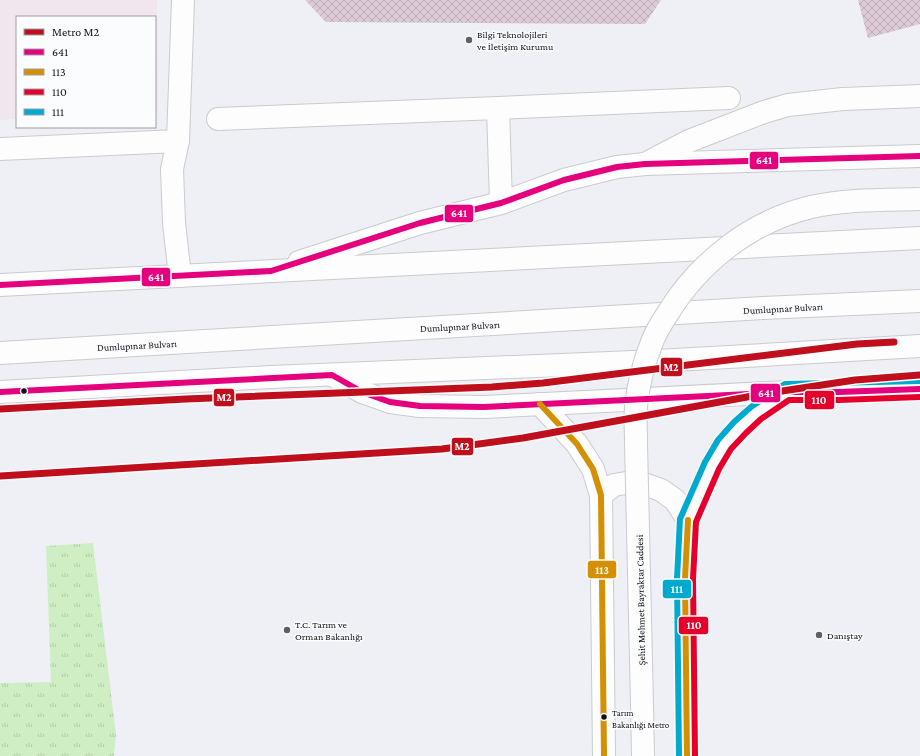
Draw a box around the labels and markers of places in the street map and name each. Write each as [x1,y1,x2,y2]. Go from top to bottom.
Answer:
place label: Bilgi Teknolojileri ve İletişim Kurumu [476,29,554,52]
marker: Bilgi Teknolojileri ve İletişim Kurumu [464,35,474,45]
unlabelled marker [19,386,29,396]
place label: T.C. Tarım ve Orman Bakanlığı [295,619,363,642]
marker: T.C. Tarım ve Orman Bakanlığı [282,625,292,635]
marker: Danıştay [814,630,824,640]
place label: Danıştay [827,630,863,641]
place label: Tarım Bakanlığı Metro [612,708,670,730]
marker: Tarım Bakanlığı Metro [599,712,609,722]

